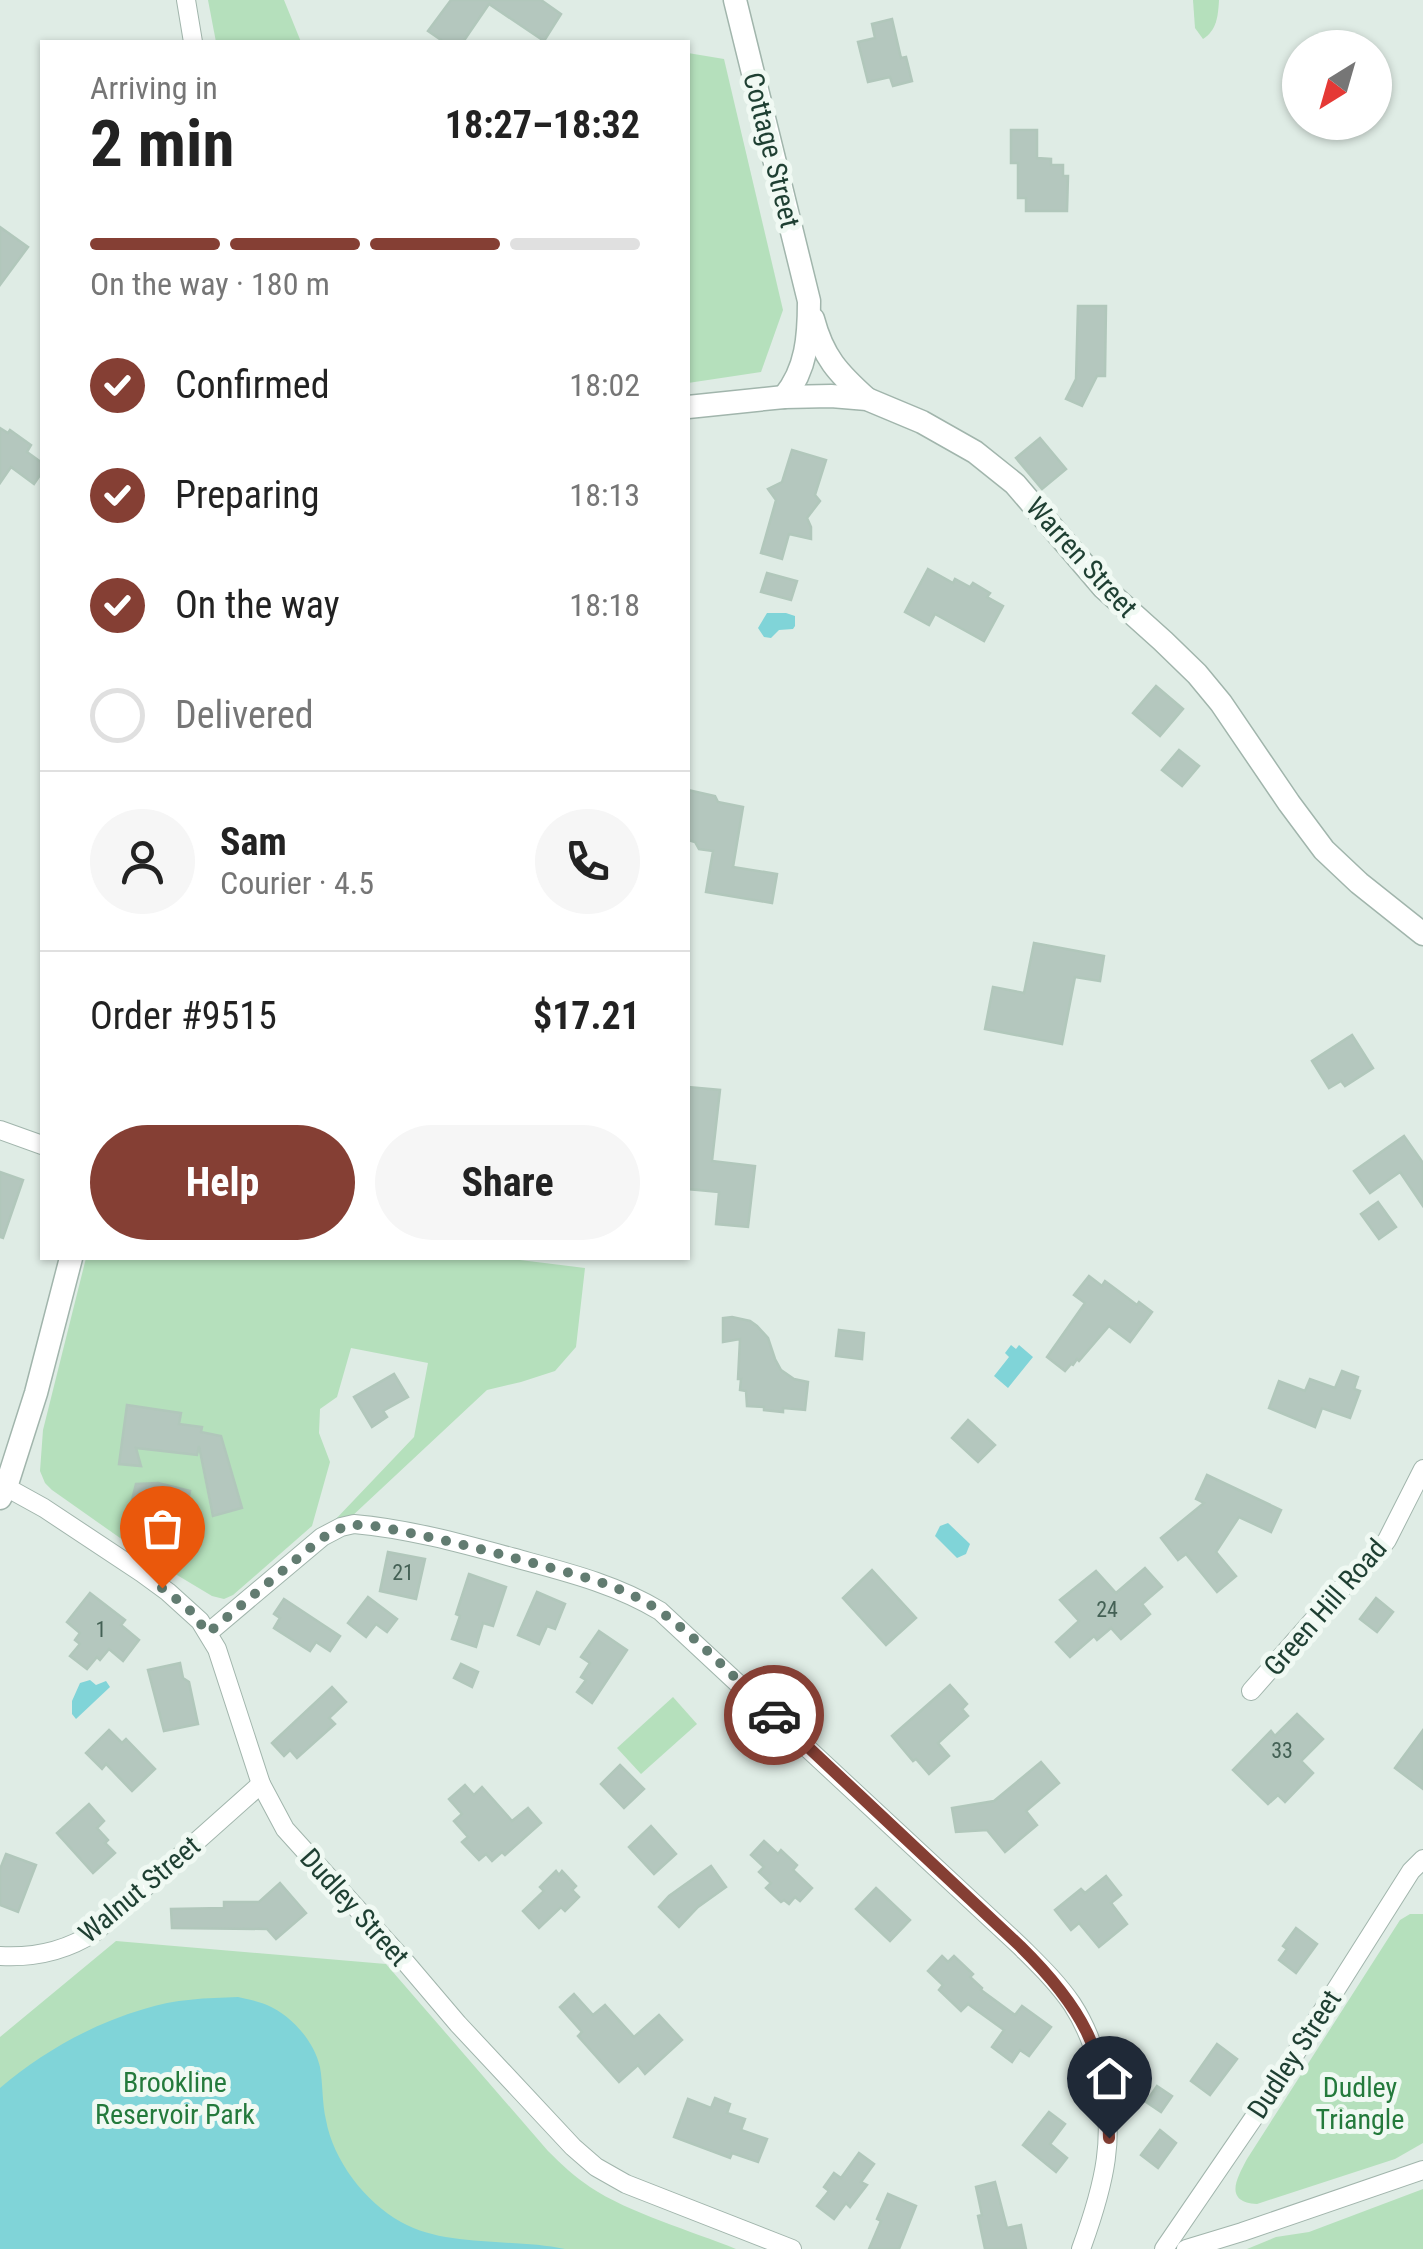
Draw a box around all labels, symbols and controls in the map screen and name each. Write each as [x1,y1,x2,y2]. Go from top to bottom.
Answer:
north arrow [1282,30,1392,140]
map controls [1282,30,1392,140]
text: Arriving in [90,69,218,107]
street label: Cottage Street [736,69,807,231]
text: 18:27–18:32 [445,103,640,147]
text: 2 min [90,106,234,182]
text: On the way · 180 m [90,265,330,303]
icon: check [90,358,145,413]
text: Confirmed [175,363,330,407]
text: 18:02 [569,366,640,404]
icon: check [90,468,145,523]
text: Preparing [175,473,320,517]
text: 18:13 [569,476,640,514]
street label: Warren Street [1019,491,1144,624]
icon: check [90,578,145,633]
text: On the way [175,583,340,627]
text: 18:18 [569,586,640,624]
text: Delivered [175,693,314,737]
button: person [90,809,195,914]
button: phone [535,809,640,914]
text: Sam [220,820,287,864]
text: Courier · 4.5 [220,864,374,902]
text: Order #9515 [90,994,277,1038]
text: $17.21 [533,994,640,1038]
button: Help [90,1125,355,1240]
button: Share [375,1125,640,1240]
pin [120,1486,205,1589]
icon: bag [135,1501,190,1556]
street label: Green Hill Road [1257,1532,1394,1682]
house number: 21 [392,1560,414,1585]
house number: 24 [1096,1597,1118,1622]
house number: 1 [96,1617,106,1642]
courier [724,1665,824,1765]
icon: car [747,1688,802,1743]
house number: 33 [1271,1738,1293,1763]
street label: Walnut Street [72,1829,207,1950]
street label: Dudley Street [293,1842,416,1973]
street label: Dudley Street [1241,1984,1348,2125]
pin [1067,2036,1152,2139]
icon: home [1082,2051,1137,2106]
park label: Brookline Reservoir Park [95,2066,255,2131]
park label: Dudley Triangle [1316,2071,1404,2136]

